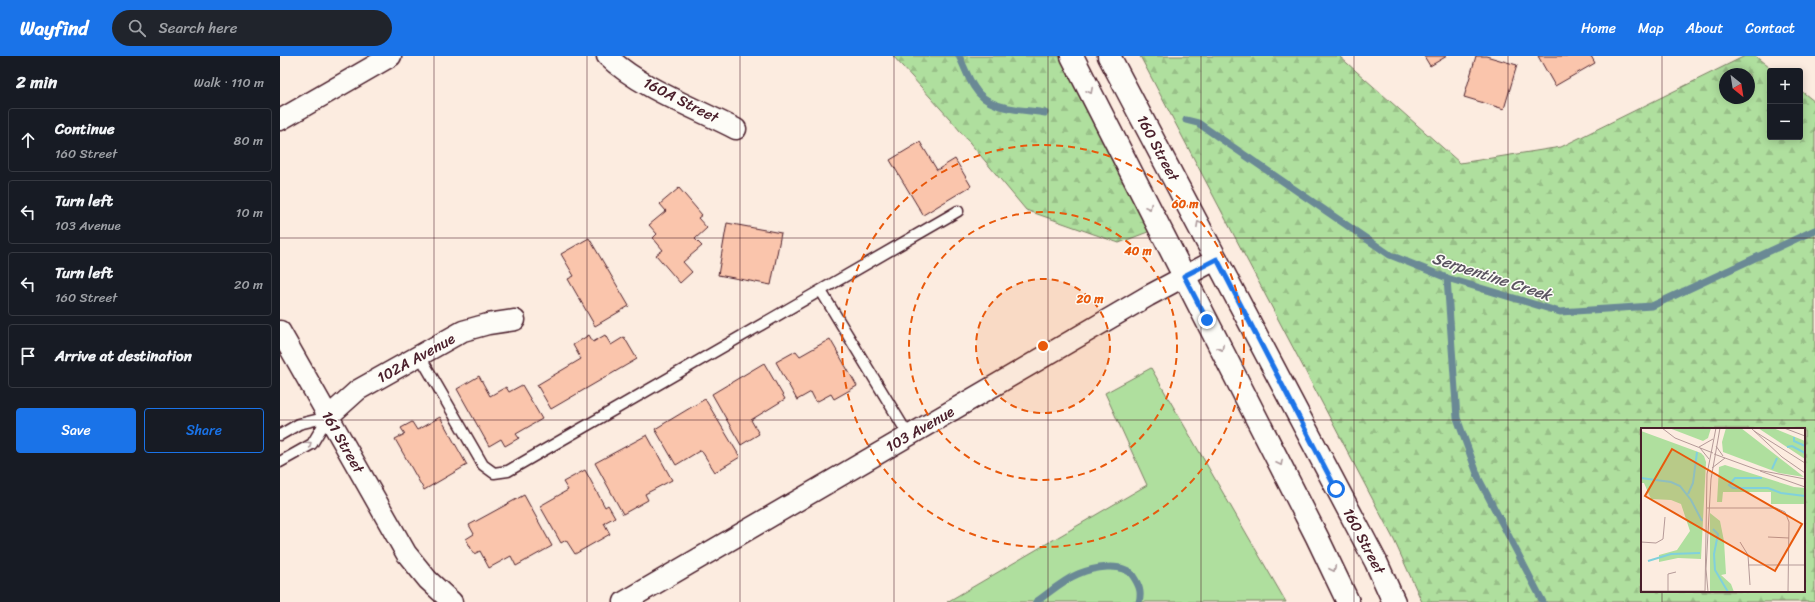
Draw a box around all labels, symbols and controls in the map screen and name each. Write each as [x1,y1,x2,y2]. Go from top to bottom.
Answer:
search box [112,10,392,46]
text: Wayfind [20,12,88,45]
text: Search here [158,15,237,41]
text: Home [1581,16,1616,41]
text: Map [1638,16,1664,41]
text: About [1686,16,1723,41]
text: Contact [1745,16,1795,41]
icon: search [126,17,148,39]
text: 2 min [16,67,57,97]
north arrow [1719,68,1755,104]
map controls [1767,68,1803,140]
button: + [1767,68,1803,104]
street label: 160A Street [639,70,724,131]
text: Walk · 110 m [194,71,264,94]
one-way arrow [1086,86,1093,94]
button: − [1767,104,1803,140]
street label: 160 Street [1130,110,1187,187]
text: Continue [55,116,115,142]
icon: ahead [17,129,39,151]
text: 80 m [234,129,263,152]
text: 160 Street [55,142,117,165]
text: Turn left [55,188,113,214]
text: 60 m [1171,193,1199,215]
icon: left [17,201,39,223]
text: 10 m [236,201,263,224]
one-way arrow [1144,202,1152,210]
text: 103 Avenue [55,214,121,237]
one-way arrow [1196,221,1203,228]
text: 40 m [1123,240,1152,262]
water label: Serpentine Creek [1429,244,1557,310]
text: Turn left [55,260,113,286]
icon: left [17,273,39,295]
text: 20 m [234,273,263,296]
text: 160 Street [55,286,117,309]
text: 20 m [1076,288,1104,310]
route end [1198,311,1216,329]
street label: 102A Avenue [372,326,460,390]
centre of rings [1036,339,1050,353]
text: Arrive at destination [55,343,192,369]
one-way arrow [1216,343,1224,351]
icon: arrive [17,345,39,367]
street label: 103 Avenue [881,399,959,459]
street label: 161 Street [315,406,372,479]
button: Save [16,408,136,453]
button: Share [144,408,264,453]
inset map [1641,428,1805,592]
one-way arrow [304,442,311,449]
one-way arrow [1275,459,1283,467]
route start [1327,480,1345,498]
street label: 160 Street [1336,503,1393,580]
one-way arrow [1328,565,1336,573]

